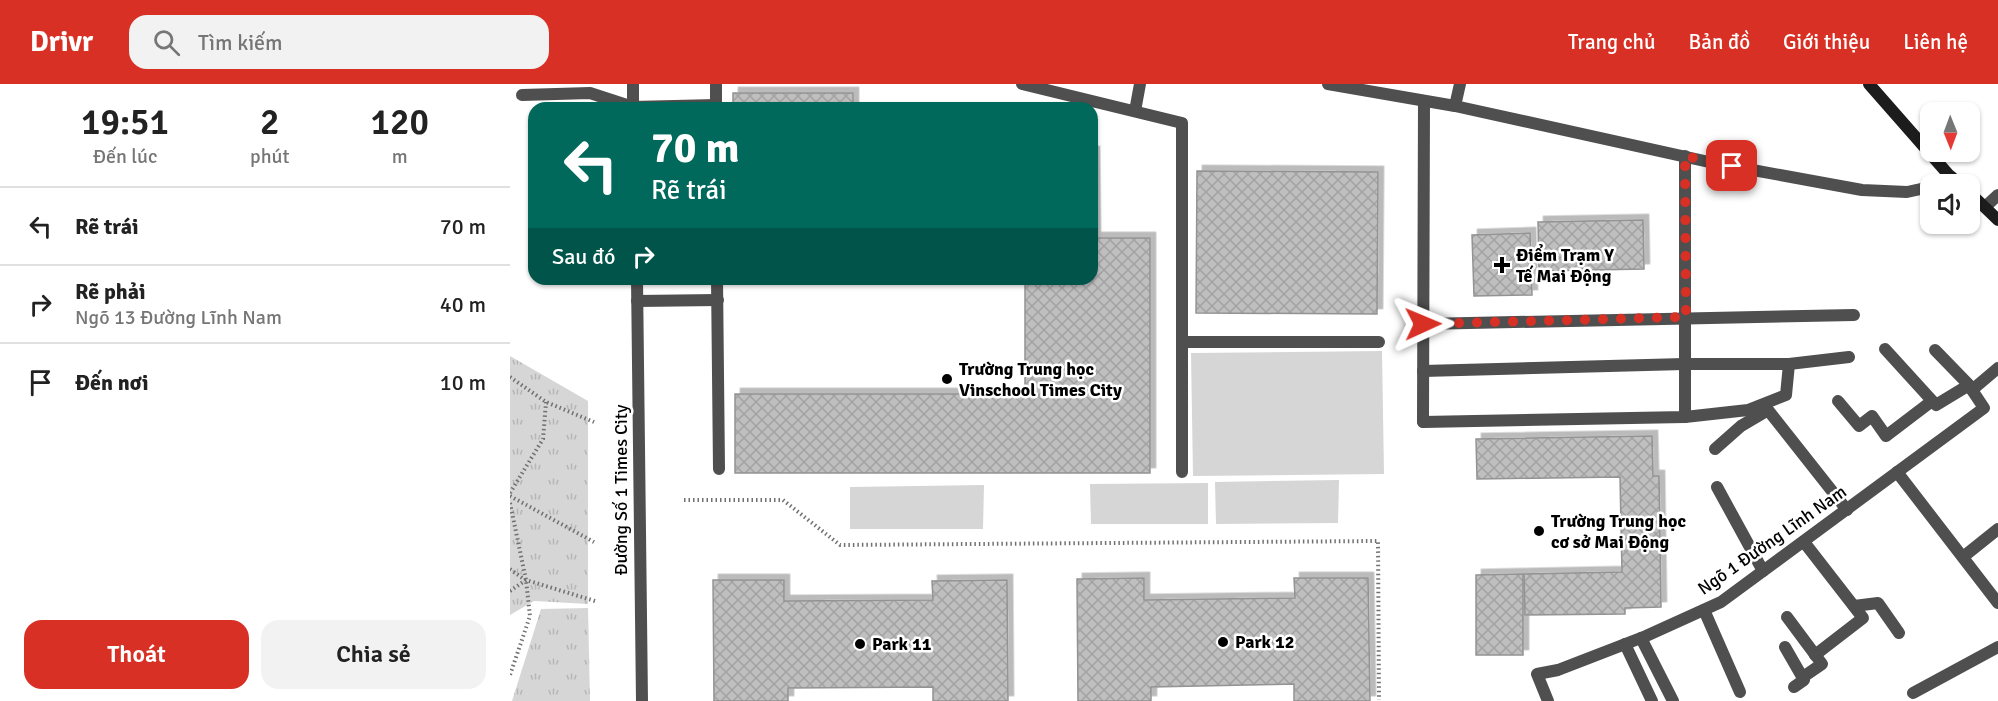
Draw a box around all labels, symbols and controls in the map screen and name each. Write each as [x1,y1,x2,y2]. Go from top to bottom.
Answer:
search box [129,15,549,69]
text: Drivr [30,25,93,59]
icon: search [150,26,183,59]
text: Tìm kiếm [198,29,283,56]
text: Trang chủ [1568,29,1656,55]
text: Bản đồ [1689,29,1750,55]
text: Giới thiệu [1783,29,1870,55]
text: Liên hệ [1903,29,1968,55]
text: 19:51 [81,100,169,145]
text: 2 [260,100,280,145]
text: 120 [371,100,429,145]
north arrow [1920,102,1980,162]
map controls [1920,102,1980,234]
text: 70 m [651,123,740,174]
icon: left [552,126,630,204]
pin [1706,140,1757,191]
text: Đến lúc [93,144,157,169]
text: phút [250,144,290,169]
text: m [392,144,408,169]
icon: arrive [1715,149,1748,182]
text: Rẽ trái [651,174,727,207]
button: sound [1920,174,1980,234]
icon: left [24,210,57,243]
text: Rẽ trái [75,213,139,240]
text: 70 m [440,213,486,240]
icon: right [627,240,660,273]
text: Sau đó [552,243,615,270]
place label: Điểm Trạm Y Tế Mai Động [1516,243,1614,287]
marker: Điểm Trạm Y Tế Mai Động [1493,256,1511,274]
text: Rẽ phải [75,278,146,305]
icon: right [24,288,57,321]
text: 40 m [440,291,486,318]
position arrow [1391,292,1455,356]
text: Ngõ 13 Đường Lĩnh Nam [75,305,282,330]
place label: Trường Trung học Vinschool Times City [959,358,1122,401]
icon: arrive [24,366,57,399]
text: Đến nơi [75,369,149,396]
text: 10 m [440,369,486,396]
marker: Trường Trung học Vinschool Times City [940,372,954,386]
street label: Đường Số 1 Times City [610,404,632,575]
street label: Ngõ 1 Đường Lĩnh Nam [1693,480,1851,600]
place label: Trường Trung học cơ sở Mai Động [1551,510,1686,553]
marker: Trường Trung học cơ sở Mai Động [1532,524,1546,538]
button: Thoát [24,620,249,689]
button: Chia sẻ [261,620,486,689]
place label: Park 12 [1235,631,1294,653]
place label: Park 11 [872,633,932,655]
marker: Park 12 [1216,635,1230,649]
marker: Park 11 [853,637,867,651]

